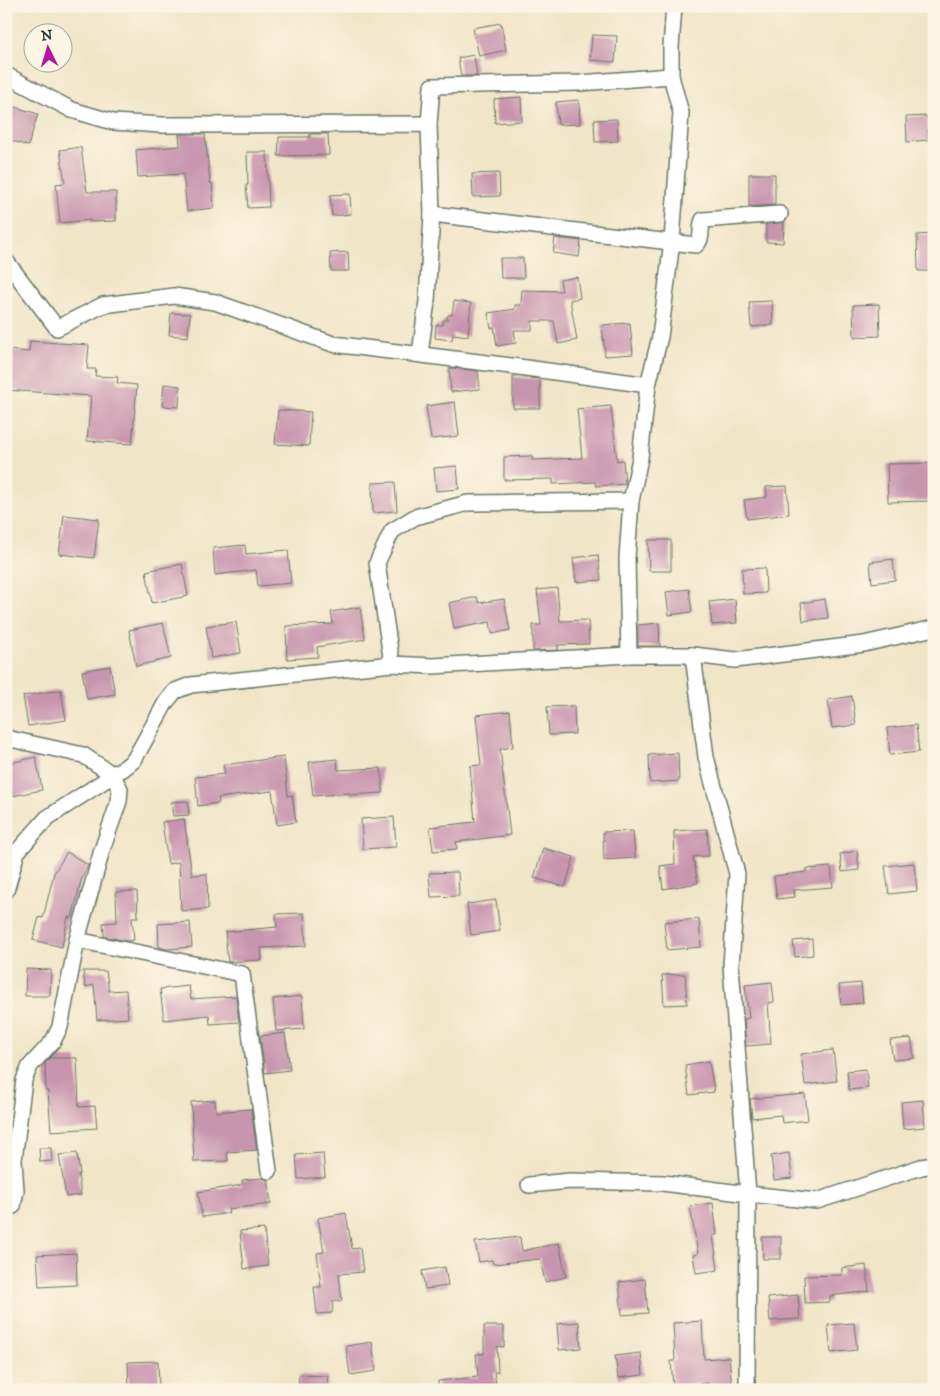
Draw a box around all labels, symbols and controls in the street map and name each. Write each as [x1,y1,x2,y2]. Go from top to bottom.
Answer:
north arrow [22,22,72,72]
text: N [40,27,54,46]

